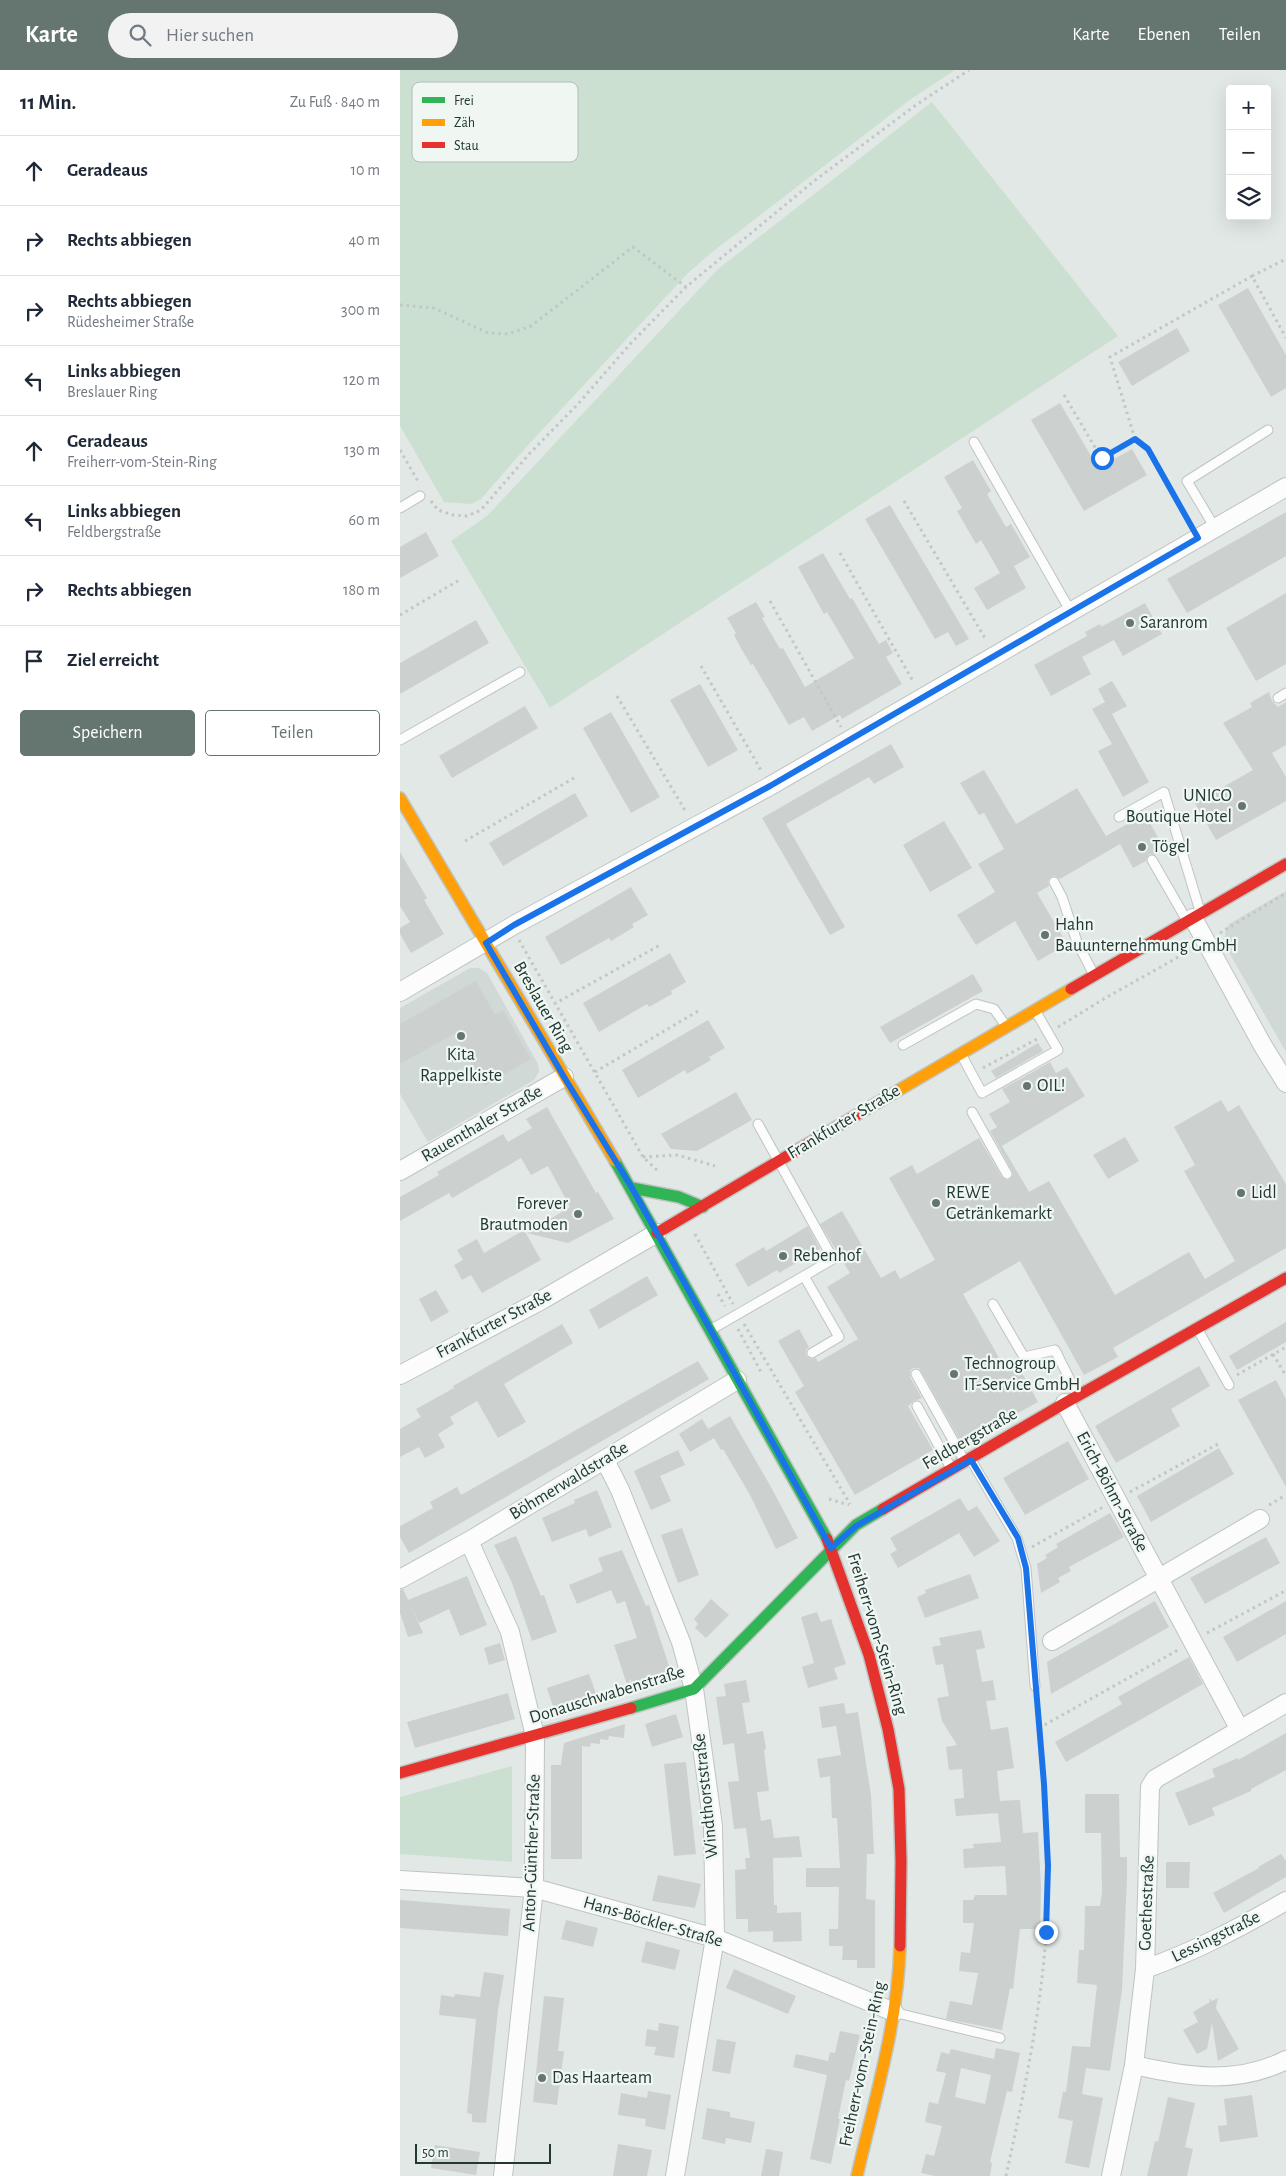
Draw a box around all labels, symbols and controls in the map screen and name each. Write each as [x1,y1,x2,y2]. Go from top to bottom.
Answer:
search box [108,13,458,58]
icon: search [126,21,154,49]
text: Karte [25,23,78,47]
text: Hier suchen [166,26,254,45]
text: Karte [1072,26,1110,44]
text: Ebenen [1138,26,1191,44]
text: Teilen [1219,26,1261,44]
legend [412,82,578,162]
map controls [1226,85,1271,220]
button: + [1226,85,1271,130]
text: 11 Min. [20,92,76,113]
text: Zu Fuß · 840 m [290,94,380,110]
text: Frei [454,94,474,108]
text: Zäh [454,116,475,130]
button: − [1226,130,1271,175]
text: Stau [454,139,479,153]
icon: ahead [20,157,48,185]
text: Geradeaus [67,161,148,180]
text: 10 m [351,162,380,178]
button: layers [1226,175,1271,220]
icon: right [20,227,48,255]
text: Rechts abbiegen [67,231,192,250]
text: 40 m [348,232,380,248]
text: Rechts abbiegen [67,292,192,311]
icon: right [20,297,48,325]
text: 300 m [341,302,380,318]
text: Rüdesheimer Straße [67,314,194,330]
text: Links abbiegen [67,362,181,381]
icon: left [20,367,48,395]
text: 120 m [343,372,380,388]
text: Breslauer Ring [67,384,157,400]
text: Geradeaus [67,432,148,451]
icon: ahead [20,437,48,465]
text: 130 m [344,442,380,458]
route start [1091,447,1114,470]
text: Freiherr-vom-Stein-Ring [67,454,217,470]
text: Links abbiegen [67,502,181,521]
icon: left [20,507,48,535]
text: 60 m [349,512,380,528]
text: Feldbergstraße [67,524,161,540]
icon: right [20,577,48,605]
text: Rechts abbiegen [67,581,192,600]
text: 180 m [343,582,380,598]
place label: Saranrom [1140,614,1208,632]
marker: Saranrom [1124,617,1136,629]
icon: arrive [20,647,48,675]
text: Ziel erreicht [67,651,159,670]
button: Speichern [20,710,195,756]
button: Teilen [205,710,380,756]
place label: UNICO Boutique Hotel [1126,787,1232,826]
marker: UNICO Boutique Hotel [1236,800,1248,812]
place label: Tögel [1152,838,1190,856]
marker: Tögel [1136,841,1148,853]
place label: Hahn Bauunternehmung GmbH [1055,916,1237,955]
marker: Hahn Bauunternehmung GmbH [1039,929,1051,941]
street label: Breslauer Ring [510,958,576,1056]
marker: Kita Rappelkiste [455,1030,467,1042]
place label: Kita Rappelkiste [420,1046,502,1085]
place label: OIL! [1037,1077,1065,1095]
marker: OIL! [1021,1080,1033,1092]
street label: Frankfurter Straße [785,1081,903,1163]
street label: Rauenthaler Straße [419,1082,545,1166]
place label: REWE Getränkemarkt [946,1184,1052,1223]
place label: Lidl [1251,1184,1277,1202]
marker: Lidl [1235,1187,1247,1199]
place label: Forever Brautmoden [479,1195,568,1234]
marker: REWE Getränkemarkt [930,1197,942,1209]
marker: Forever Brautmoden [572,1208,584,1220]
place label: Rebenhof [793,1247,862,1265]
marker: Rebenhof [777,1250,789,1262]
street label: Frankfurter Straße [433,1286,555,1362]
place label: Technogroup IT-Service GmbH [964,1355,1080,1394]
marker: Technogroup IT-Service GmbH [948,1368,960,1380]
street label: Feldbergstraße [920,1405,1020,1473]
street label: Erich-Böhm-Straße [1073,1429,1151,1555]
street label: Böhmerwaldstraße [507,1439,631,1523]
street label: Freiherr-vom-Stein-Ring [844,1551,910,1717]
street label: Donauschwabenstraße [527,1663,687,1727]
street label: Windthorststraße [690,1733,722,1859]
street label: Anton-Günther-Straße [520,1774,544,1932]
street label: Goethestraße [1136,1855,1158,1951]
street label: Hans-Böckler-Straße [581,1893,725,1951]
street label: Lessingstraße [1169,1908,1263,1966]
route end [1035,1921,1058,1944]
street label: Freiherr-vom-Stein-Ring [837,1979,889,2148]
place label: Das Haarteam [552,2069,652,2087]
marker: Das Haarteam [536,2072,548,2084]
scale bar [415,2141,551,2164]
text: 50 m [422,2146,449,2160]

